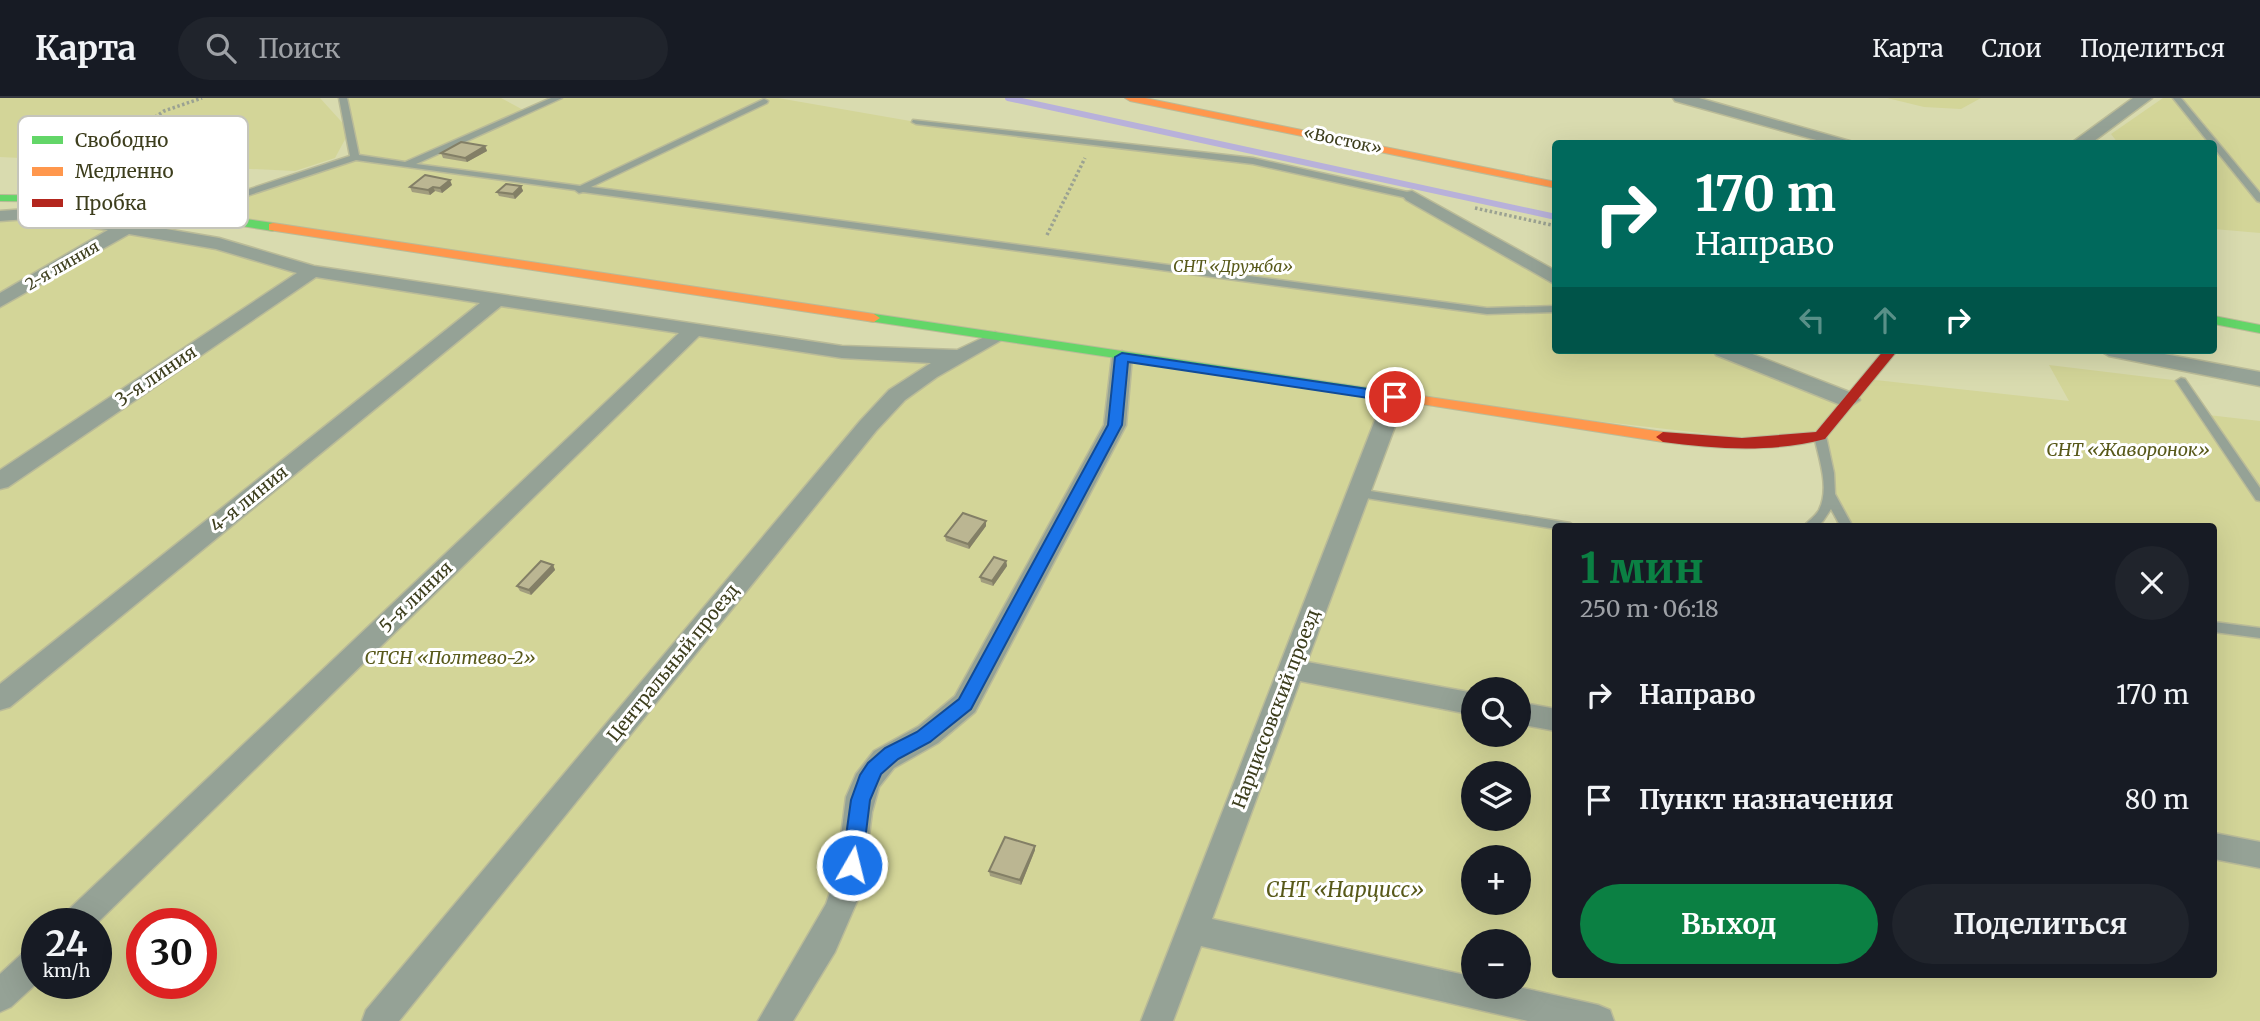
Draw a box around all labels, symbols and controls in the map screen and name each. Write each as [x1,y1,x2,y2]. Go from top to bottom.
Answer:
search box [178,17,668,80]
text: Карта [35,28,136,69]
icon: search [202,29,240,67]
text: Поиск [258,32,341,65]
text: Карта [1872,33,1944,64]
text: Слои [1982,33,2042,64]
text: Поделиться [2080,33,2225,64]
legend [18,116,248,228]
street label: «Восток» [1302,122,1384,158]
text: Свободно [75,128,168,152]
text: Медленно [75,159,174,183]
text: 170 m [1695,163,1836,224]
icon: right [1580,168,1671,259]
text: Пробка [75,191,147,215]
text: Направо [1695,224,1834,264]
street label: 2-я линия [21,236,103,294]
park label: СНТ «Дружба» [1173,256,1293,276]
icon: left [1793,301,1831,339]
icon: ahead [1866,301,1904,339]
icon: right [1939,301,1977,339]
street label: 3-я линия [111,340,201,411]
pin [1365,367,1425,427]
icon: arrive [1376,378,1414,416]
park label: СНТ «Жаворонок» [2046,438,2210,461]
street label: 4-я линия [205,460,292,537]
text: 1 мин [1580,542,1704,594]
button: close [2115,546,2189,620]
street label: 5-я линия [374,556,457,637]
street label: Центральный проезд [602,579,743,746]
text: 250 m · 06:18 [1580,594,1719,623]
street label: Нарциссовский проезд [1227,606,1324,812]
park label: СТСН «Полтево-2» [364,646,536,669]
icon: right [1580,676,1618,714]
map controls [1461,677,1531,999]
button: search [1461,677,1531,747]
text: Направо [1639,678,1756,711]
text: 170 m [2116,678,2189,711]
button: layers [1461,761,1531,831]
icon: arrive [1580,781,1618,819]
text: Пункт назначения [1639,783,1893,816]
text: 80 m [2125,783,2189,816]
position arrow [815,828,889,902]
button: + [1461,845,1531,915]
park label: СНТ «Нарцисс» [1266,876,1424,903]
button: Выход [1580,884,1878,964]
button: Поделиться [1892,884,2189,964]
speed limit sign: 30 [126,908,217,999]
text: 24 [45,922,88,966]
button: − [1461,929,1531,999]
text: km/h [43,959,90,982]

